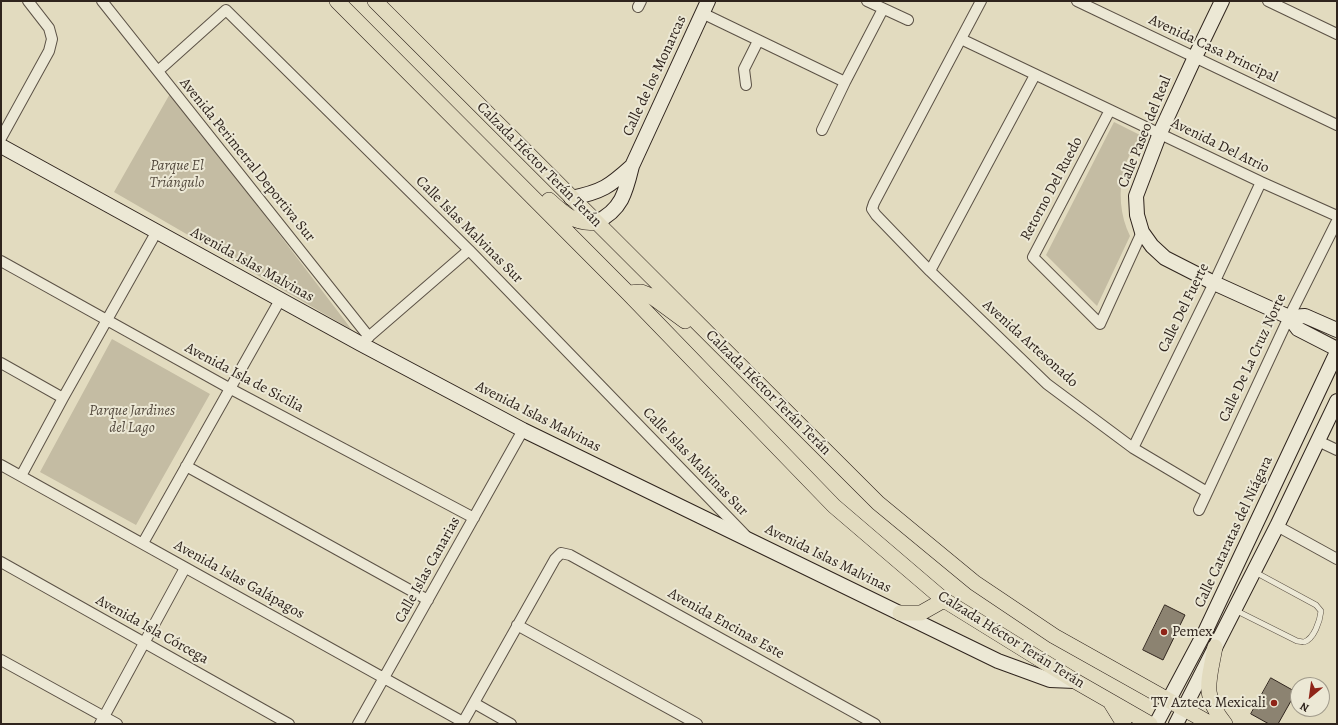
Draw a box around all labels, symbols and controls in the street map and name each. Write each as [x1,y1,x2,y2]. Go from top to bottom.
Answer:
street label: Avenida Casa Principal [1146,11,1280,87]
street label: Calle de los Monarcas [619,13,691,139]
street label: Calle Paseo del Real [1114,73,1176,191]
street label: Avenida Perimetral Deportiva Sur [175,74,319,246]
street label: Calzada Héctor Terán Terán [473,99,605,231]
street label: Avenida Del Atrio [1168,114,1272,178]
street label: Retorno Del Ruedo [1017,134,1087,244]
park label: Parque El Triángulo [150,157,204,192]
street label: Calle Islas Malvinas Sur [412,173,526,287]
street label: Avenida Islas Malvinas [187,224,317,306]
street label: Calle Del Fuerte [1155,260,1213,356]
street label: Calle De La Cruz Norte [1215,291,1291,425]
street label: Avenida Artesonado [979,296,1081,392]
street label: Calzada Héctor Terán Terán [702,327,834,459]
street label: Avenida Isla de Sicilia [181,339,307,417]
street label: Avenida Islas Malvinas [472,378,604,456]
park label: Parque Jardines del Lago [89,402,175,437]
street label: Calle Islas Malvinas Sur [638,404,752,520]
street label: Calle Cataratas del Niágara [1191,453,1277,611]
street label: Calle Islas Canarias [391,514,465,626]
street label: Avenida Islas Malvinas [762,521,894,597]
street label: Avenida Islas Galápagos [171,537,307,623]
street label: Avenida Encinas Este [665,585,787,663]
street label: Calzada Héctor Terán Terán [934,587,1088,693]
street label: Avenida Isla Córcega [93,592,211,668]
place label: Pemex [1172,623,1212,641]
marker: Pemex [1159,627,1169,637]
north arrow [1290,677,1330,717]
place label: TV Azteca Mexicali [1151,694,1266,712]
marker: TV Azteca Mexicali [1269,698,1279,708]
text: N [1297,699,1312,716]

